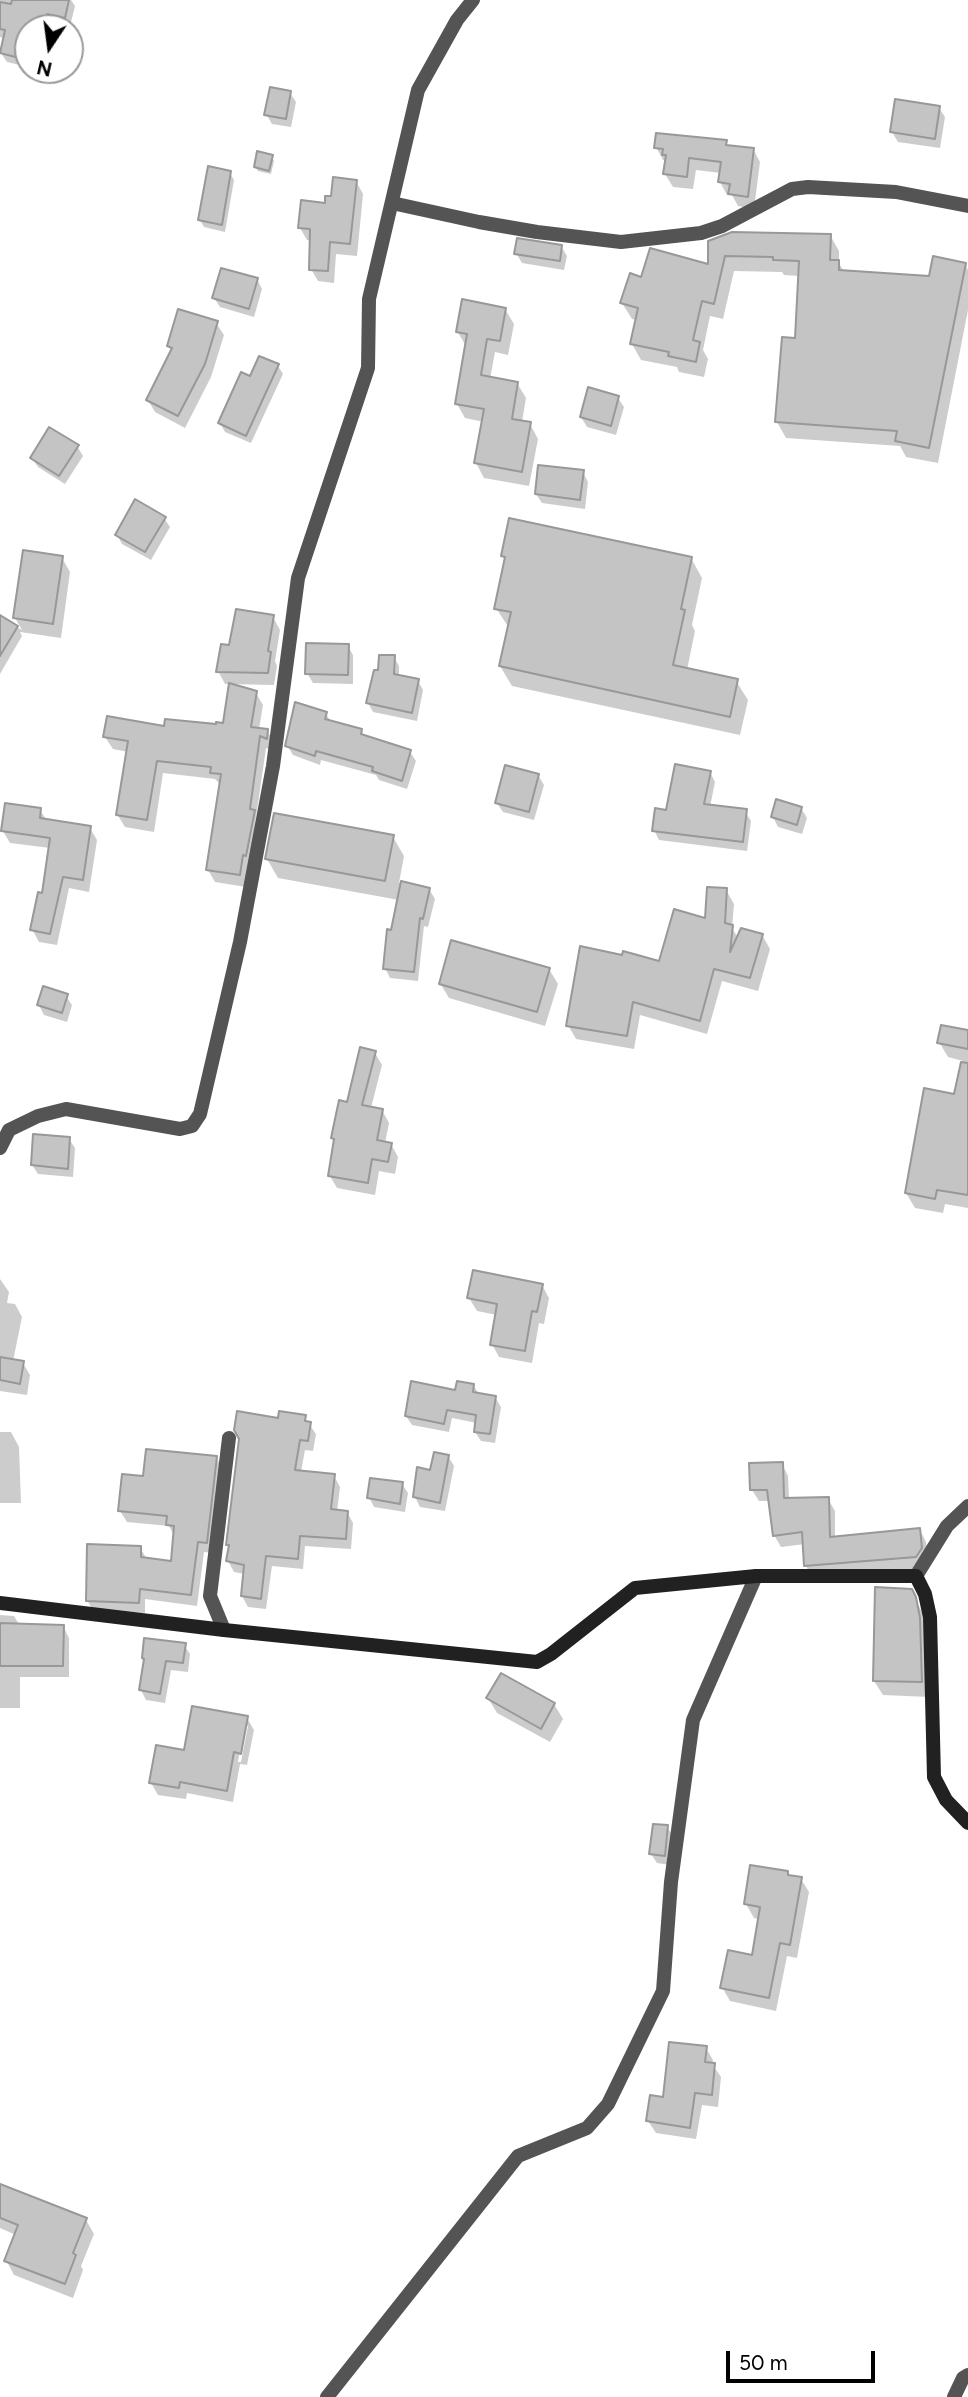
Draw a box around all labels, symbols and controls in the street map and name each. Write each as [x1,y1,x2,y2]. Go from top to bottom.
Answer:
north arrow [14,14,84,84]
text: N [35,55,54,81]
scale bar [730,2338,879,2382]
text: 50 m [739,2350,788,2375]

